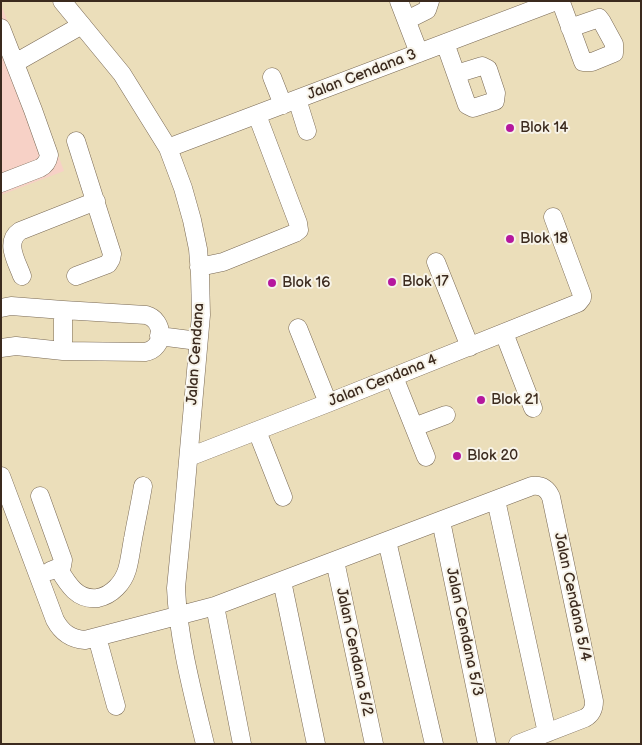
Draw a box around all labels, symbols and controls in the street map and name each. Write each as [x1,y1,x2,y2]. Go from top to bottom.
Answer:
street label: Jalan Cendana 3 [305,46,419,104]
place label: Blok 14 [520,119,568,137]
marker: Blok 14 [504,122,516,134]
place label: Blok 18 [520,230,568,248]
marker: Blok 18 [504,233,516,245]
place label: Blok 17 [402,273,449,291]
place label: Blok 16 [282,274,330,292]
marker: Blok 17 [386,276,398,288]
marker: Blok 16 [266,277,278,289]
street label: Jalan Cendana [183,302,209,406]
street label: Jalan Cendana 4 [326,351,440,411]
place label: Blok 21 [491,391,539,409]
marker: Blok 21 [475,394,487,406]
place label: Blok 20 [467,447,518,465]
marker: Blok 20 [451,450,463,462]
street label: Jalan Cendana 5/4 [550,531,594,663]
street label: Jalan Cendana 5/3 [442,566,486,698]
street label: Jalan Cendana 5/2 [332,586,376,718]

